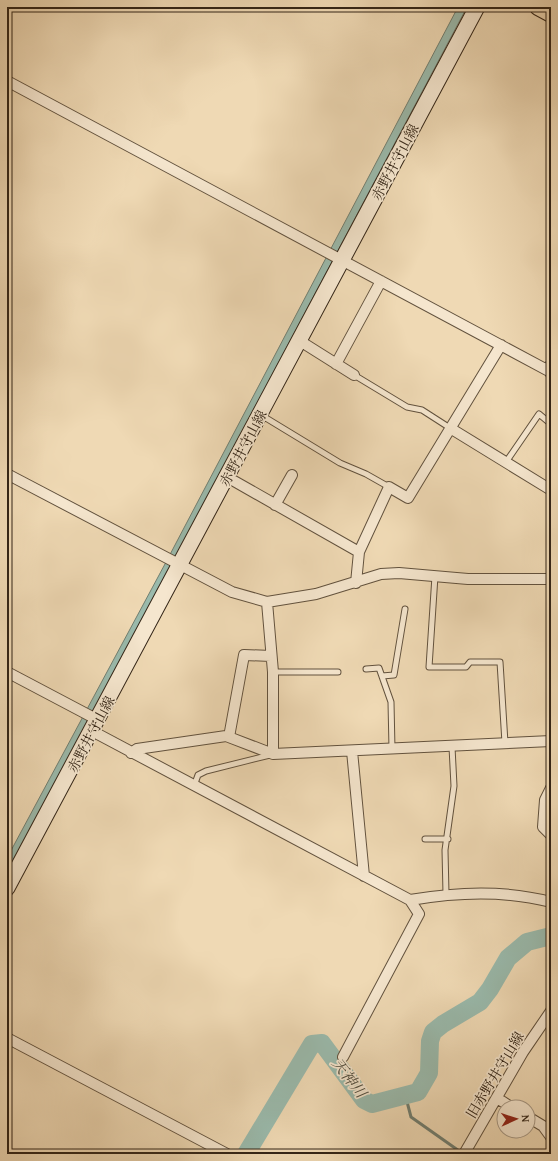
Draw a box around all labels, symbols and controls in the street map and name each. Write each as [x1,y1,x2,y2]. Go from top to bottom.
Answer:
street label: 赤野井守山線 [366,120,424,204]
street label: 赤野井守山線 [214,406,272,490]
street label: 赤野井守山線 [62,692,120,776]
street label: 旧赤野井守山線 [461,1028,529,1122]
water label: 天神川 [327,1053,373,1103]
north arrow [496,1099,536,1139]
text: N [518,1114,534,1123]

